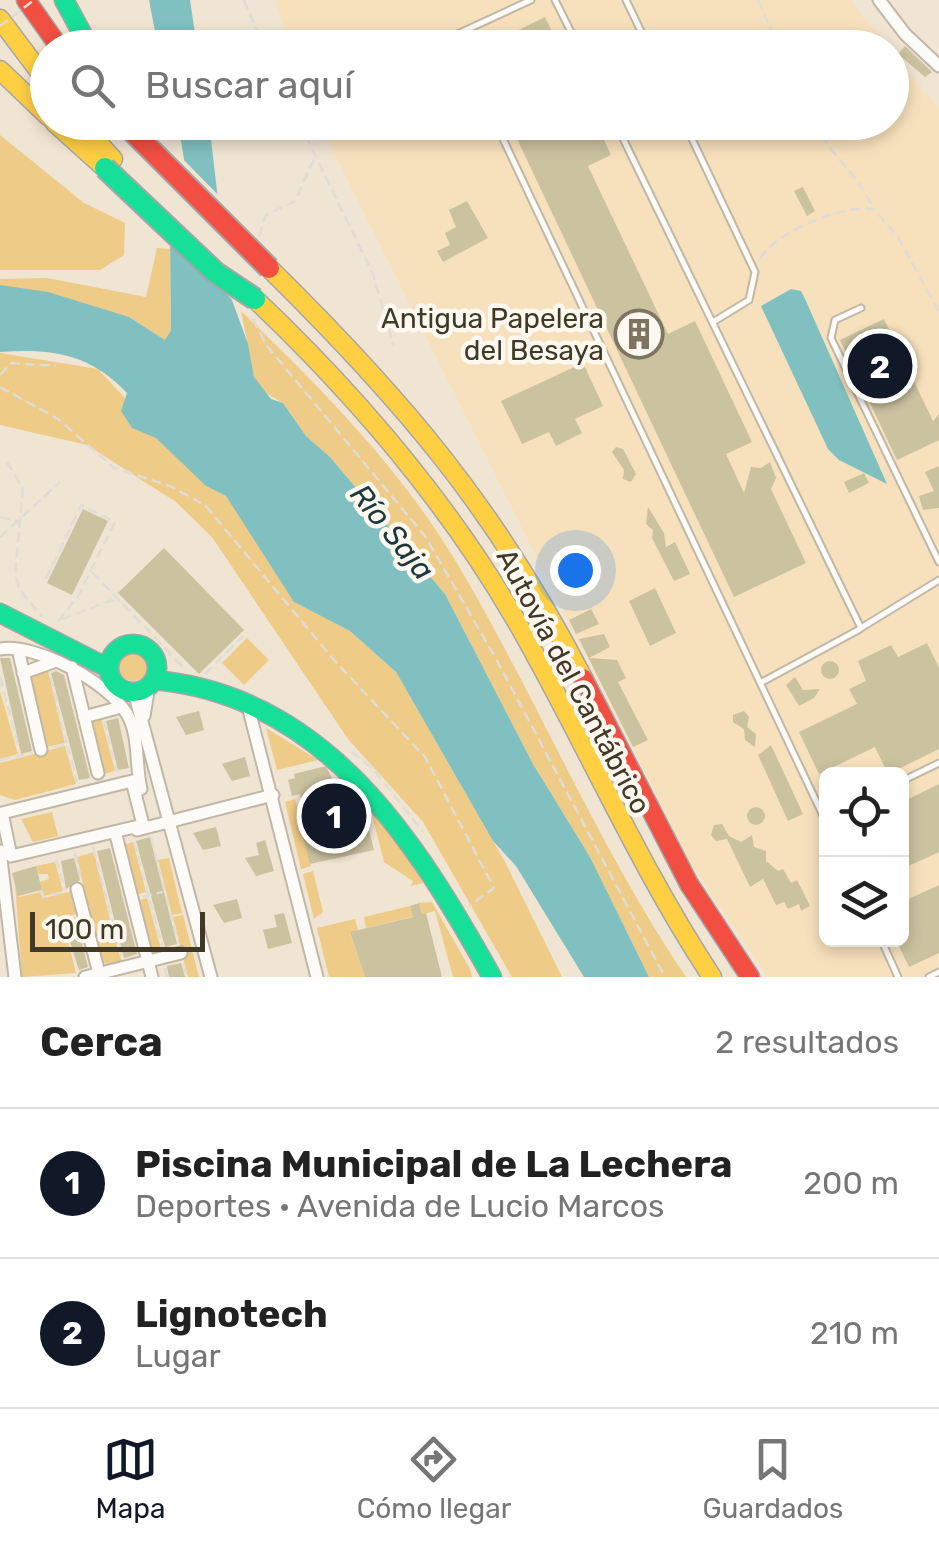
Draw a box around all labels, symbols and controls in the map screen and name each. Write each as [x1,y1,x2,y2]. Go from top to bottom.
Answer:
search box [30,30,909,140]
icon: search [65,58,120,113]
text: Buscar aquí [145,62,353,108]
place label: Antigua Papelera del Besaya [381,302,604,367]
building icon: Antigua Papelera del Besaya [613,308,665,360]
pin: 2 [848,328,912,404]
water label: Río Saja [342,477,442,587]
street label: Autovía del Cantábrico [490,543,657,819]
your location [550,545,601,596]
map controls [819,767,909,947]
button: locate [819,767,909,857]
pin: 1 [302,778,366,854]
button: layers [819,857,909,947]
scale bar [30,907,205,951]
text: 100 m [45,913,124,946]
text: Cerca [40,1017,163,1067]
text: 2 resultados [715,1023,899,1061]
text: Piscina Municipal de La Lechera [135,1141,733,1187]
text: 1 [65,1164,80,1202]
text: 200 m [803,1164,899,1202]
text: Deportes · Avenida de Lucio Marcos [135,1187,664,1225]
text: Lignotech [135,1291,328,1337]
text: 2 [62,1314,83,1352]
text: 210 m [810,1314,899,1352]
text: Lugar [135,1337,221,1375]
tab: Mapa [96,1432,165,1525]
tab: Cómo llegar [357,1432,511,1525]
tab: Guardados [703,1432,843,1525]

